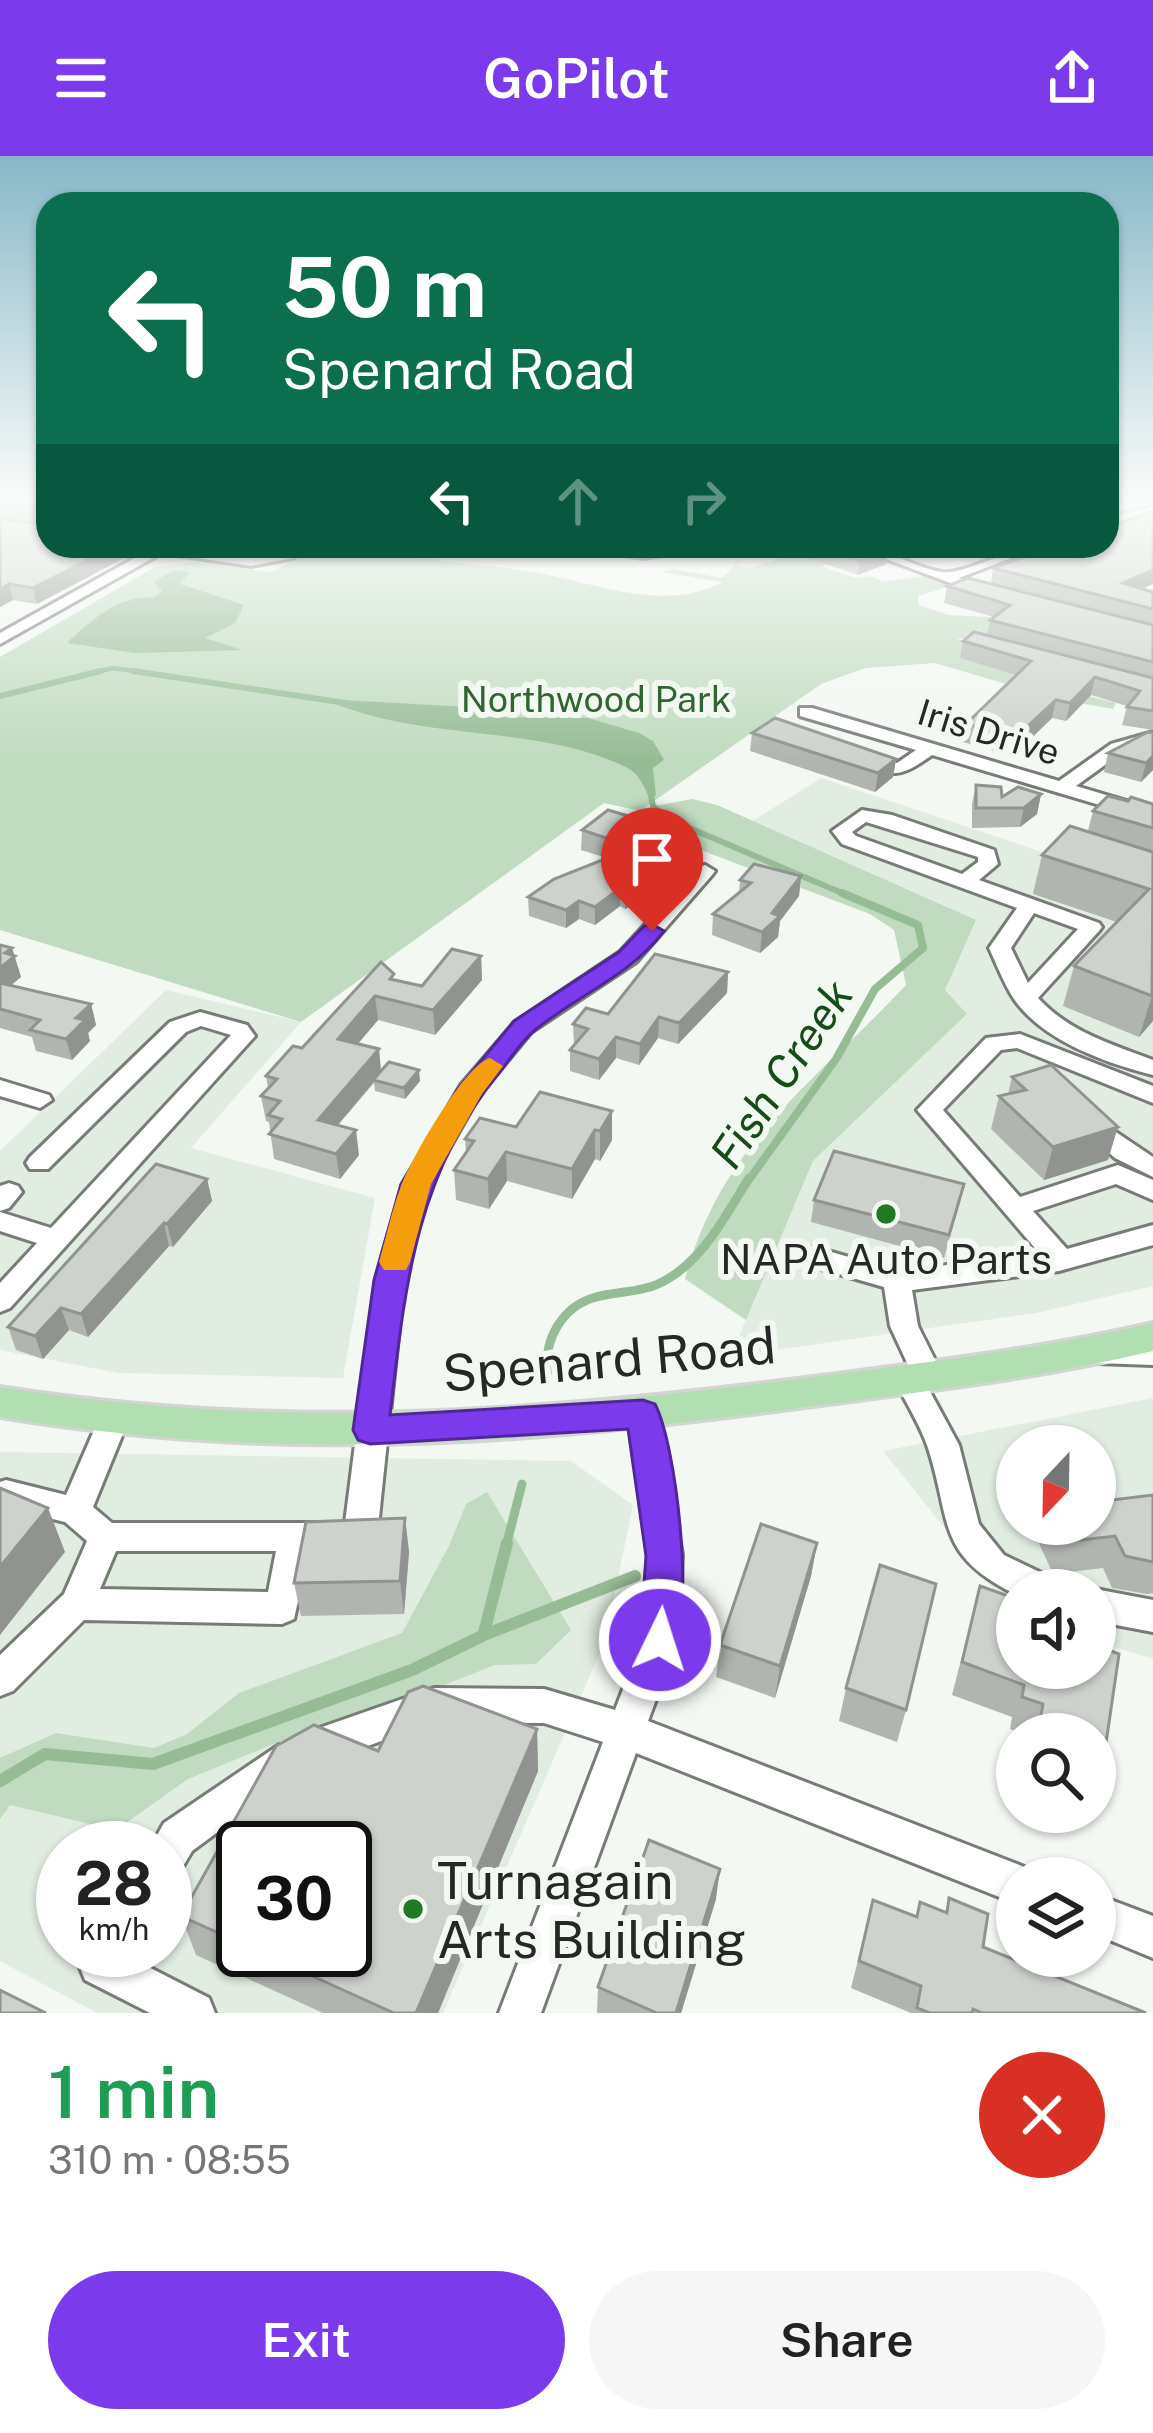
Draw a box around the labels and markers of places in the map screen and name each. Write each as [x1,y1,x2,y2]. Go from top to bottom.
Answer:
pin [601,808,703,931]
marker: NAPA Auto Parts [873,1201,899,1227]
place label: NAPA Auto Parts [720,1234,1052,1283]
place label: Turnagain Arts Building [437,1851,746,1969]
marker: Turnagain Arts Building [400,1896,426,1922]

